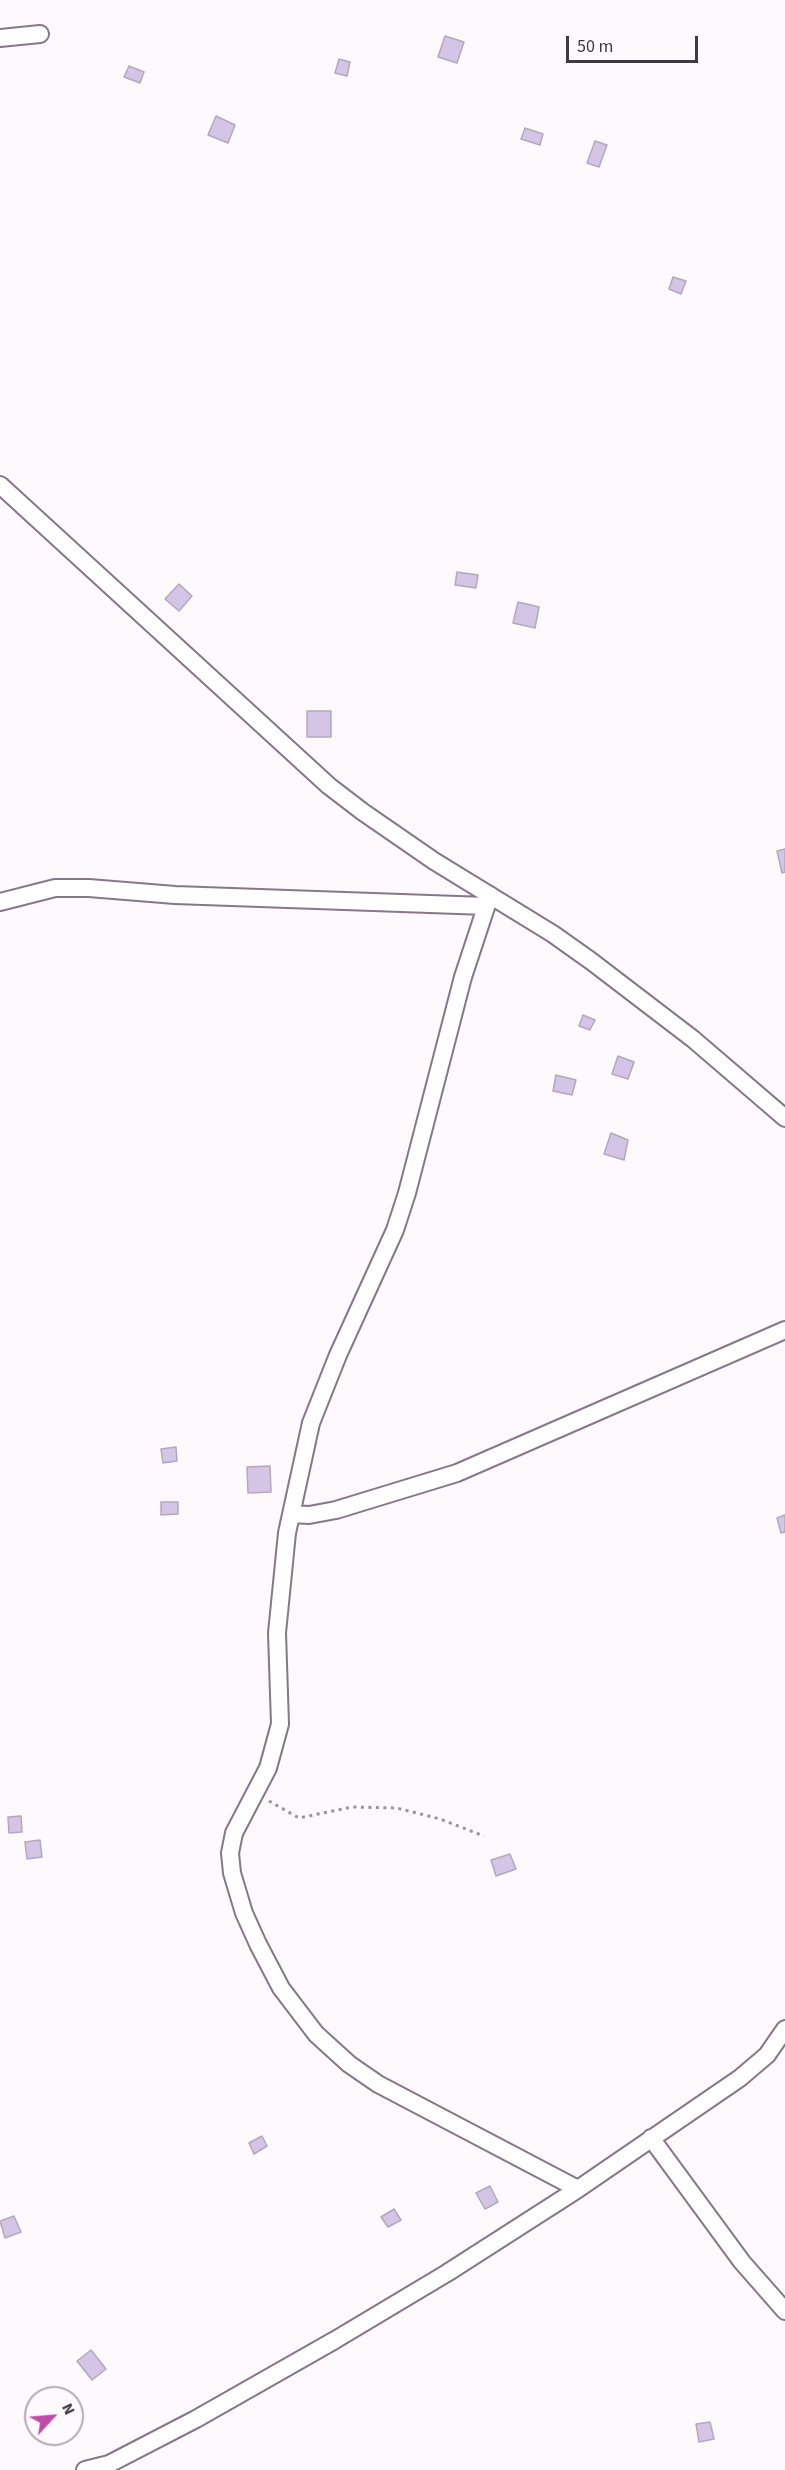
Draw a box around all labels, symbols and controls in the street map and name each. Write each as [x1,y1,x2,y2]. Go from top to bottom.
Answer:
scale bar [569,24,701,62]
text: 50 m [577,34,613,59]
north arrow [24,2386,84,2446]
text: N [56,2399,81,2419]

